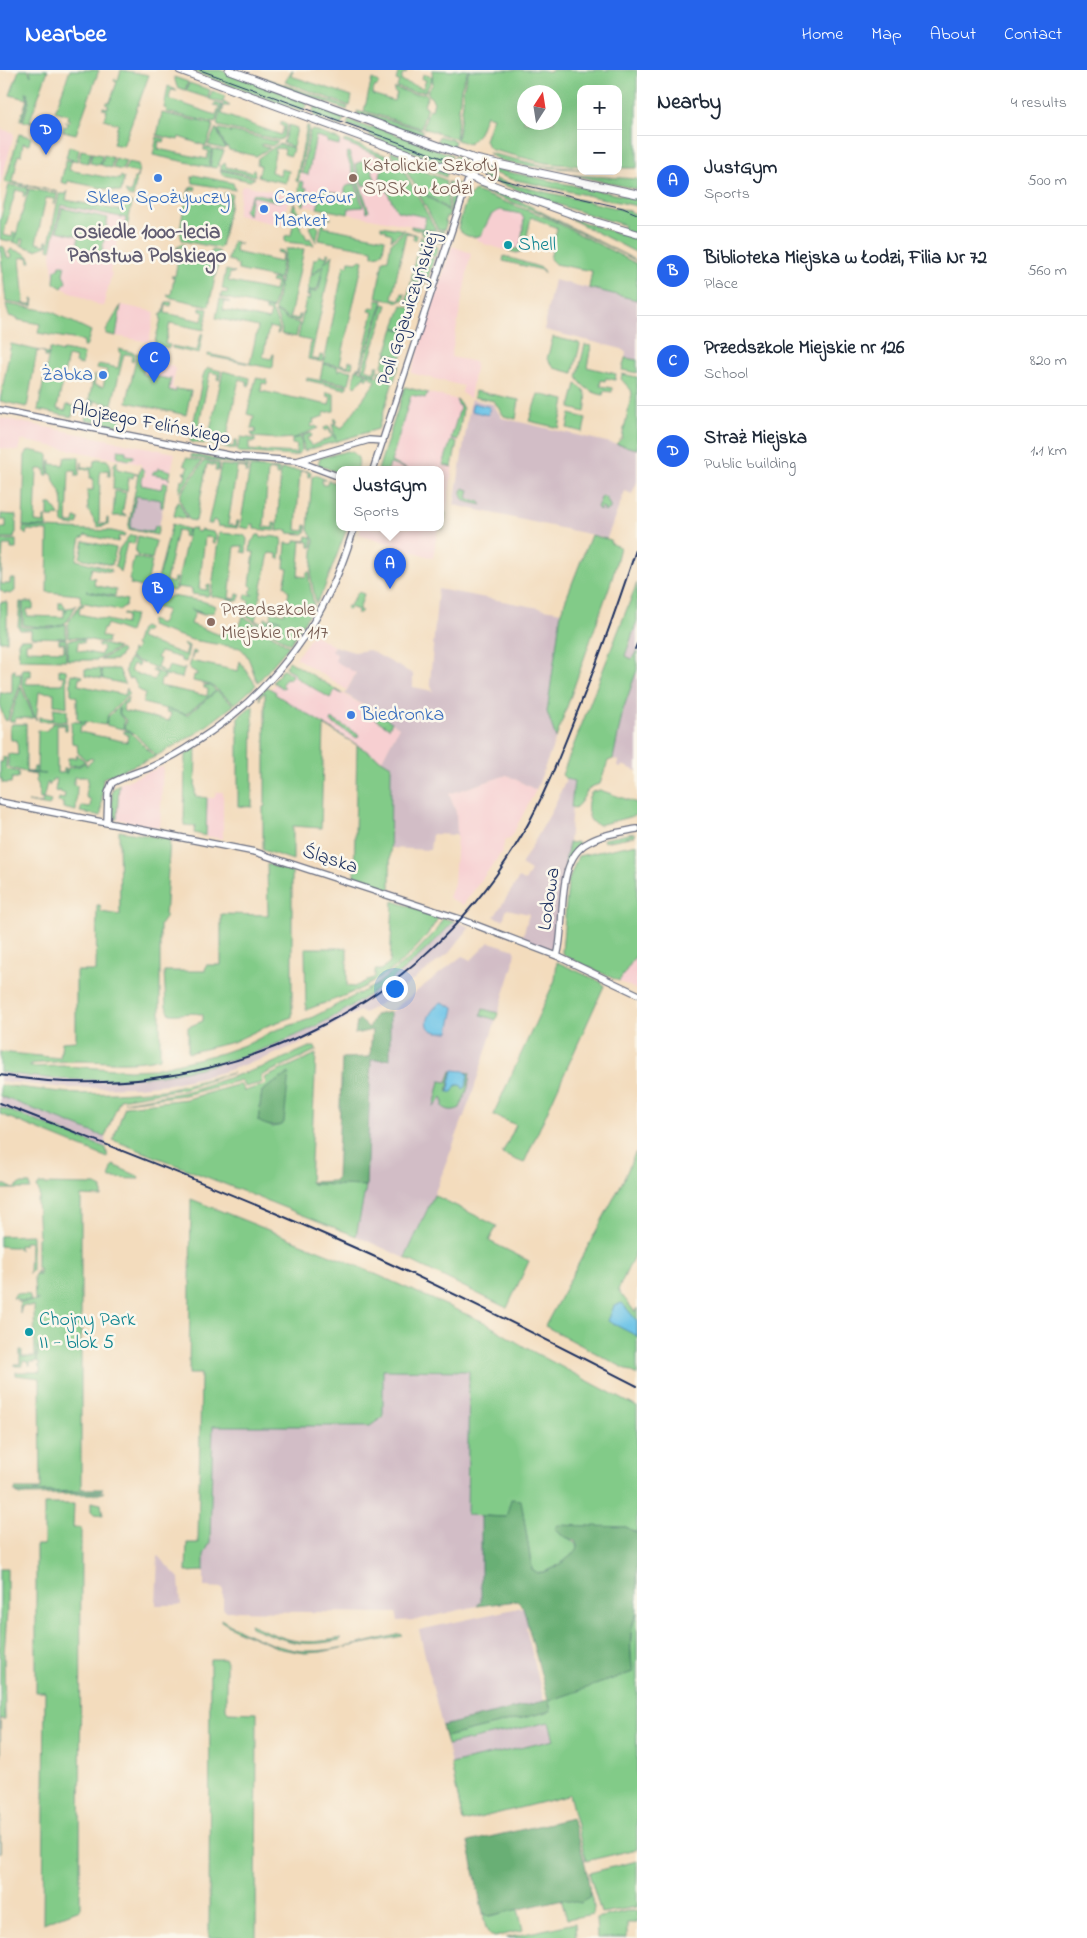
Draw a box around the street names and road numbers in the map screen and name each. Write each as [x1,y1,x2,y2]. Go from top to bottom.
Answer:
street label: Poli Gojawiczyńskiej [370,228,448,390]
street label: Alojzego Felińskiego [69,394,233,455]
street label: Śląska [299,837,361,883]
street label: Lodowa [531,866,569,932]

